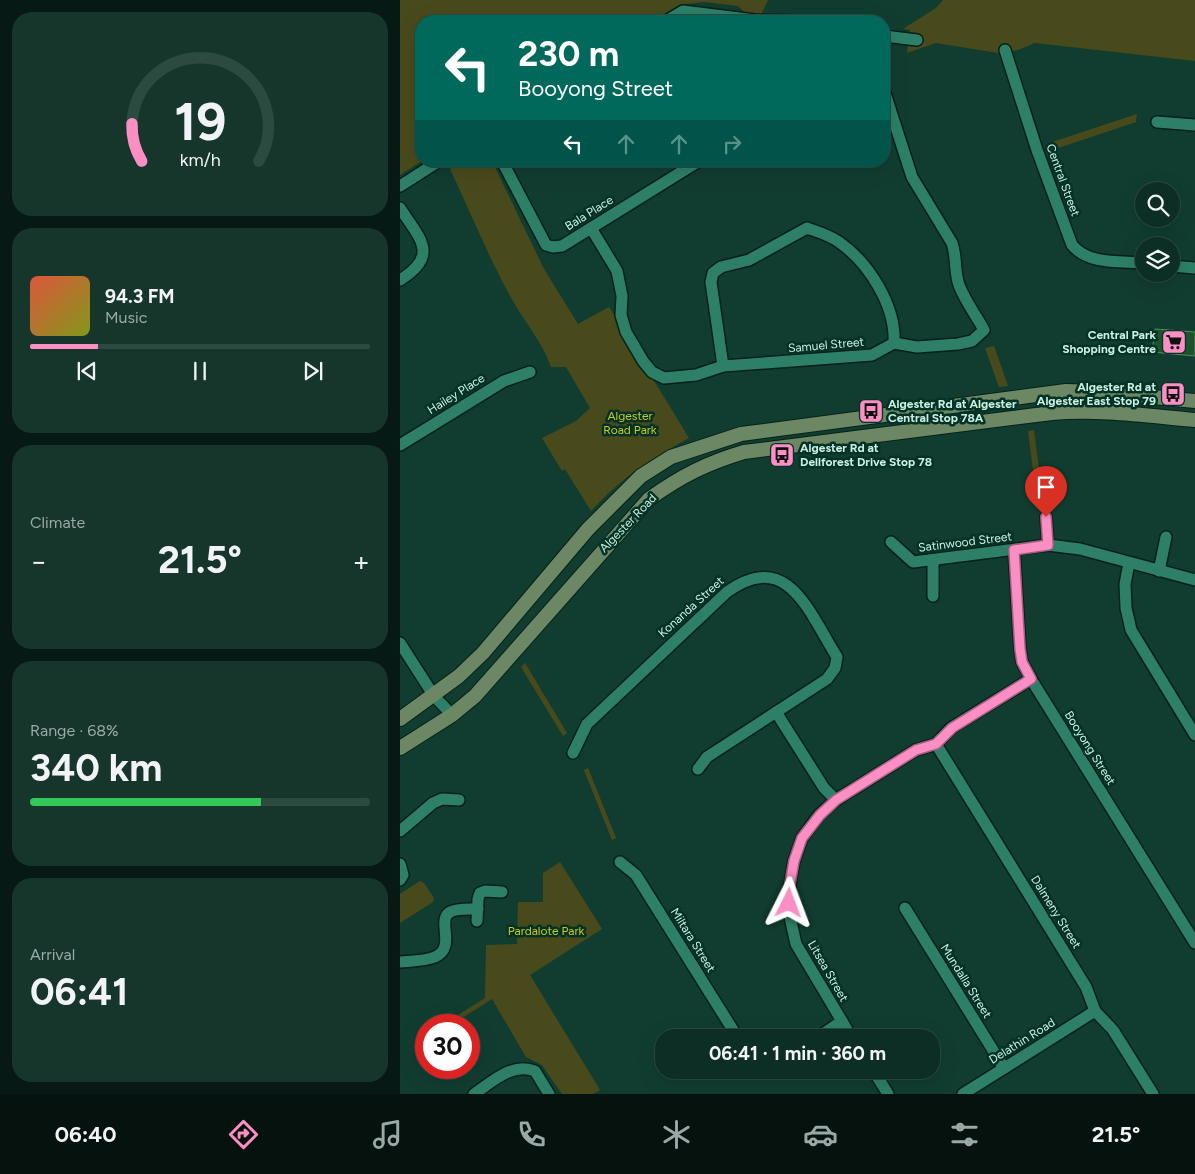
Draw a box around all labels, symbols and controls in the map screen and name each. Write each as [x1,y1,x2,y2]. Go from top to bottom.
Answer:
text: 230 m [518,33,619,75]
icon: left [435,35,500,100]
text: Booyong Street [518,75,673,102]
text: 19 [174,91,226,153]
icon: left [559,130,587,158]
icon: ahead [612,130,640,158]
icon: ahead [665,130,693,158]
icon: right [718,130,746,158]
street label: Central Street [1043,142,1083,218]
text: km/h [180,149,220,170]
map controls [1135,182,1180,282]
button: search [1135,182,1180,227]
street label: Bala Place [562,193,616,233]
button: layers [1135,237,1180,282]
text: 94.3 FM [105,285,175,308]
text: Music [105,308,147,327]
place label: Central Park Shopping Centre [1062,328,1157,356]
supermarket icon: Central Park Shopping Centre [1161,329,1187,355]
street label: Samuel Street [787,335,865,355]
icon: previous [73,357,101,385]
icon: pause [186,357,214,385]
icon: next [299,357,327,385]
street label: Hailey Place [425,371,488,417]
place label: Algester Rd at Algester East Stop 79 [1037,380,1156,408]
bus stop icon: Algester Rd at Algester East Stop 79 [1160,381,1186,407]
place label: Algester Rd at Algester Central Stop 78A [888,397,1017,425]
bus stop icon: Algester Rd at Algester Central Stop 78A [858,398,884,424]
park label: Algester Road Park [603,409,657,437]
place label: Algester Rd at Dellforest Drive Stop 78 [800,441,932,469]
bus stop icon: Algester Rd at Dellforest Drive Stop 78 [769,442,795,468]
pin [1025,466,1067,517]
icon: arrive [1032,473,1060,501]
street label: Algester Road [597,491,659,555]
text: Climate [30,513,85,532]
street label: Satinwood Street [917,529,1013,555]
text: 21.5° [158,537,242,583]
text: − [30,544,47,578]
text: + [353,544,370,578]
street label: Konanda Street [655,574,727,640]
street label: Booyong Street [1062,708,1119,788]
text: Range · 68% [30,721,119,740]
text: 340 km [30,745,162,791]
street label: Dalmeny Street [1028,873,1084,951]
position arrow [762,876,814,928]
street label: Miltara Street [668,905,719,975]
park label: Pardalote Park [508,924,584,938]
street label: Litsea Street [805,938,851,1005]
street label: Mundalla Street [938,941,995,1021]
text: Arrival [30,945,75,964]
text: 06:41 [30,969,128,1015]
speed limit sign: 30 [415,1014,480,1079]
street label: Delathin Road [987,1015,1057,1067]
text: 06:41 · 1 min · 360 m [709,1042,886,1065]
icon: directions [226,1117,261,1152]
icon: music [370,1117,405,1152]
icon: phone [514,1117,549,1152]
icon: climate [659,1117,694,1152]
icon: car [803,1117,838,1152]
icon: filters [947,1117,982,1152]
text: 06:40 [55,1121,116,1148]
text: 21.5° [1092,1121,1140,1148]

